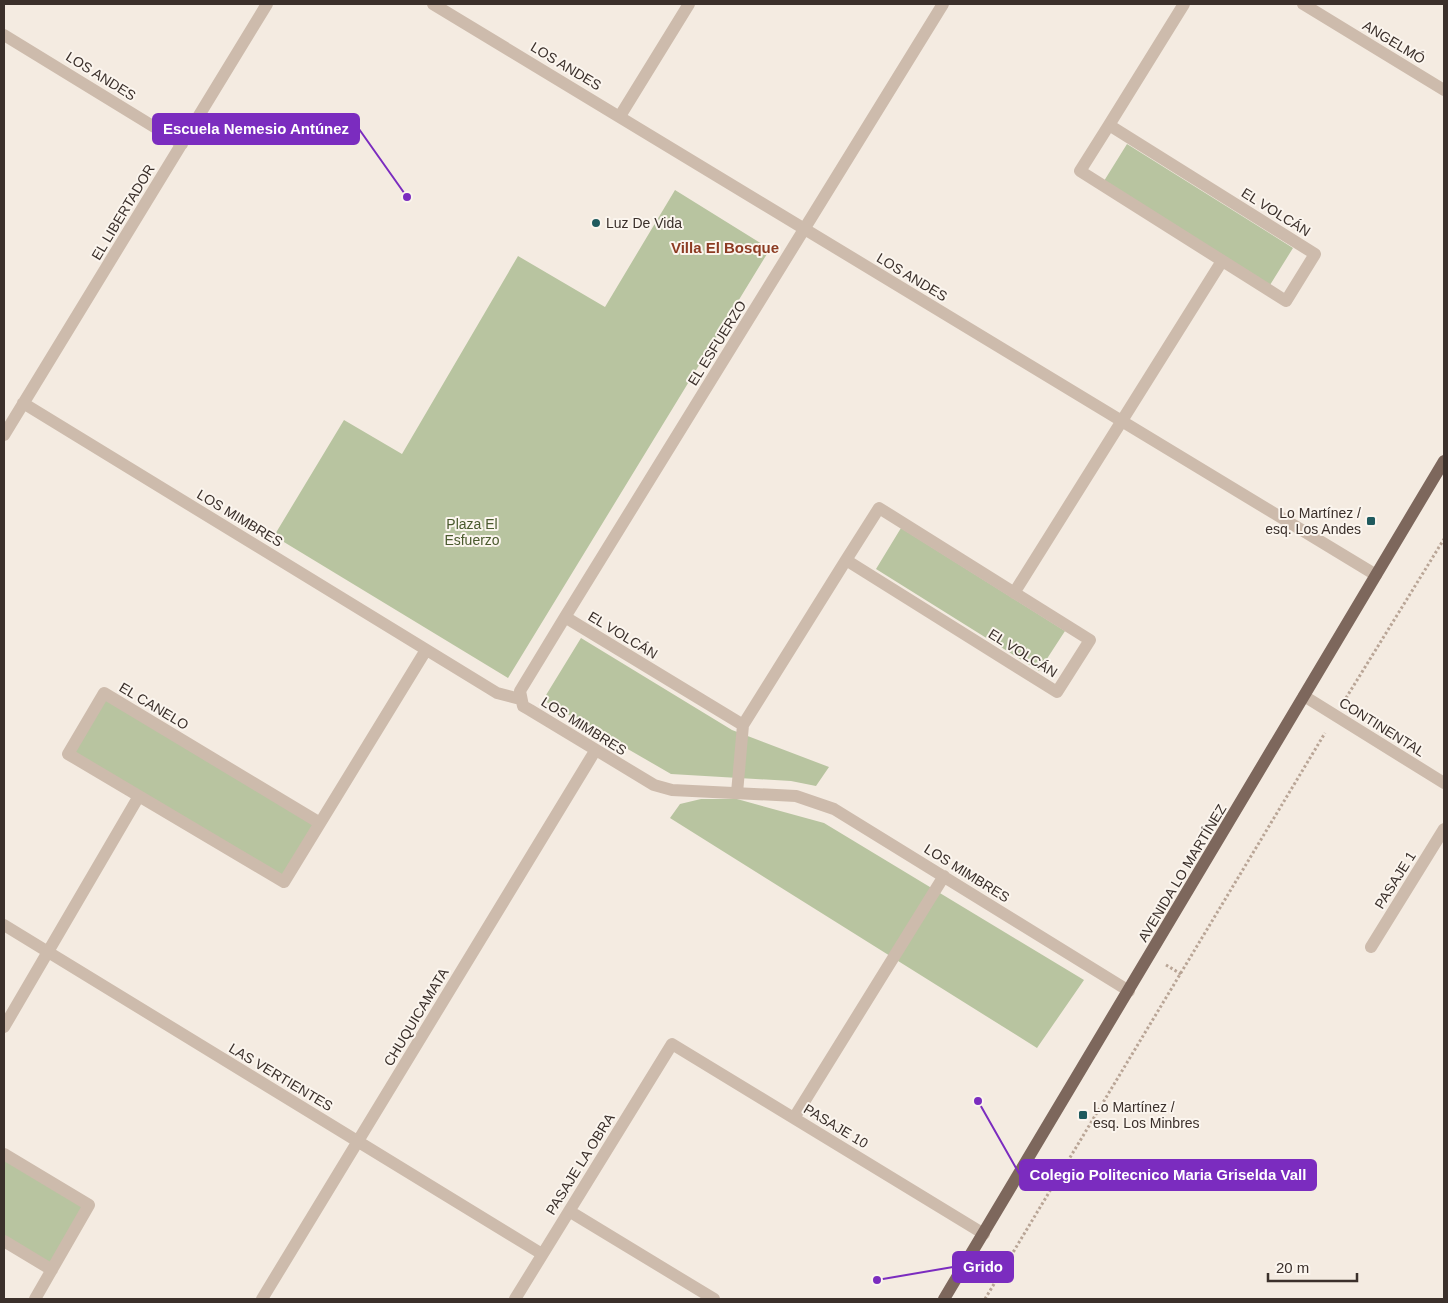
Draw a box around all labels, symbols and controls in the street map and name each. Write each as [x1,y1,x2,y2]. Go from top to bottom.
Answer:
street label: ANGELMÓ [1360,17,1428,67]
street label: LOS ANDES [528,39,604,93]
street label: LOS ANDES [63,48,139,104]
callout: Escuela Nemesio Antúnez [153,114,359,144]
text: Escuela Nemesio Antúnez [163,120,349,137]
street label: EL LIBERTADOR [88,161,158,263]
street label: EL VOLCÁN [1239,185,1313,239]
place label: Luz De Vida [606,215,682,231]
marker: Luz De Vida [590,217,602,229]
district label: Villa El Bosque [671,239,779,256]
street label: LOS ANDES [874,250,950,304]
street label: EL ESFUERZO [685,298,749,388]
street label: LOS MIMBRES [194,486,286,550]
place label: Lo Martínez / esq. Los Andes [1265,505,1361,537]
marker: Lo Martínez / esq. Los Andes [1365,515,1377,527]
park label: Plaza El Esfuerzo [444,516,500,548]
street label: EL VOLCÁN [585,608,661,662]
street label: EL VOLCÁN [986,626,1060,680]
street label: EL CANELO [116,679,192,733]
street label: LOS MIMBRES [539,693,629,759]
street label: CONTINENTAL [1336,694,1428,760]
street label: AVENIDA LO MARTÍNEZ [1135,801,1230,945]
street label: LOS MIMBRES [922,840,1012,906]
street label: PASAJE 1 [1371,848,1419,912]
street label: CHUQUICAMATA [380,965,452,1069]
street label: LAS VERTIENTES [226,1040,336,1114]
place label: Lo Martínez / esq. Los Minbres [1093,1099,1200,1131]
street label: PASAJE 10 [801,1101,871,1152]
marker: Lo Martínez / esq. Los Minbres [1077,1109,1089,1121]
street label: PASAJE LA OBRA [542,1110,618,1218]
callout: Colegio Politecnico Maria Griselda Vall [1020,1160,1316,1190]
text: Colegio Politecnico Maria Griselda Vall [1030,1166,1306,1183]
scale bar [1268,1250,1357,1282]
callout: Grido [953,1252,1013,1282]
text: Grido [963,1258,1003,1275]
text: 20 m [1276,1259,1309,1276]

